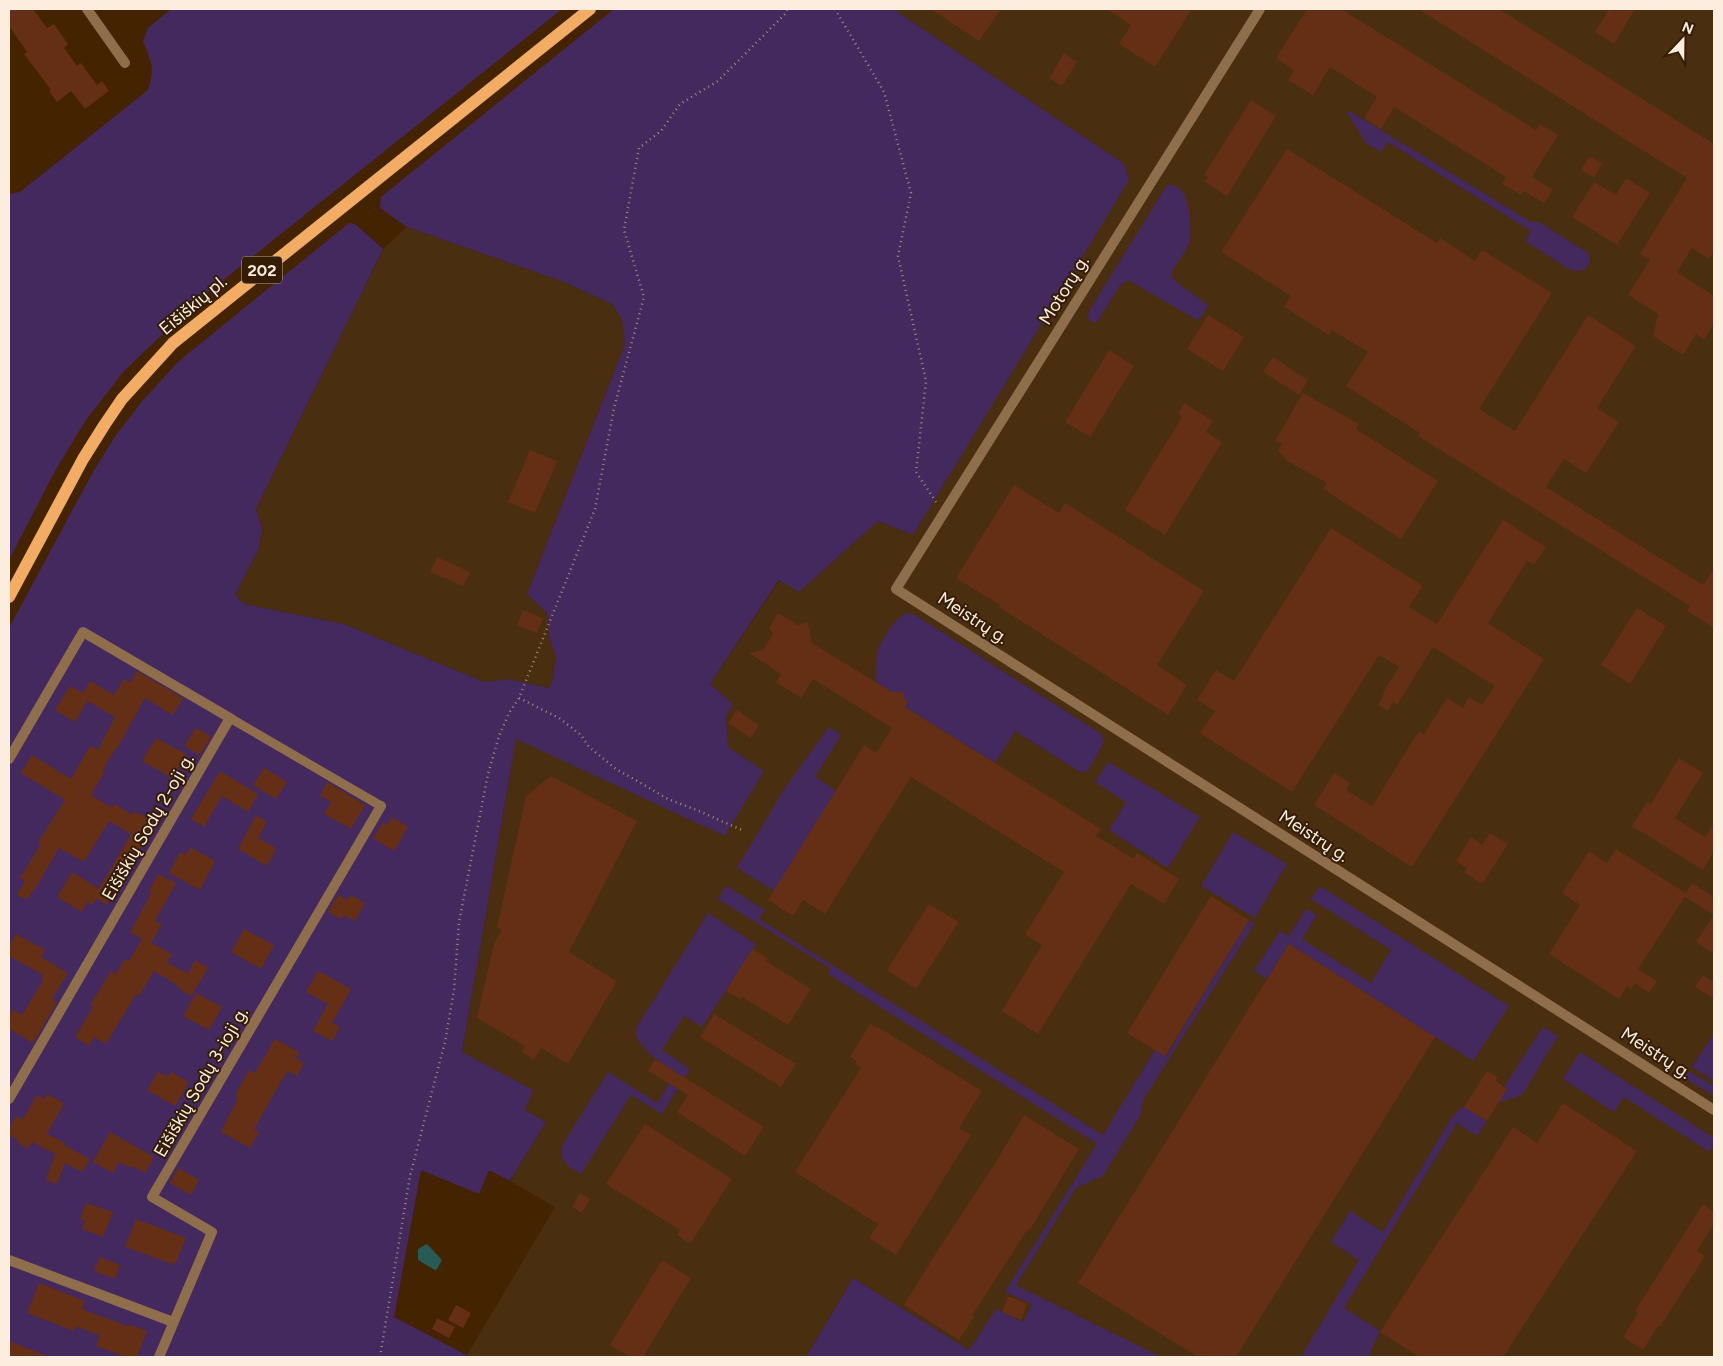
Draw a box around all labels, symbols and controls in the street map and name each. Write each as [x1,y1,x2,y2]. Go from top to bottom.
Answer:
north arrow [1658,15,1708,65]
text: N [1679,19,1696,38]
street label: Motorų g. [1034,251,1094,329]
road number: 202 [242,256,282,284]
street label: Eišiškių pl. [155,270,231,340]
street label: Meistrų g. [934,587,1012,649]
street label: Eišiškių Sodų 2-oji g. [97,750,199,904]
street label: Meistrų g. [1275,805,1353,867]
street label: Eišiškių Sodų 3-ioji g. [149,1003,253,1161]
street label: Meistrų g. [1617,1022,1695,1084]

